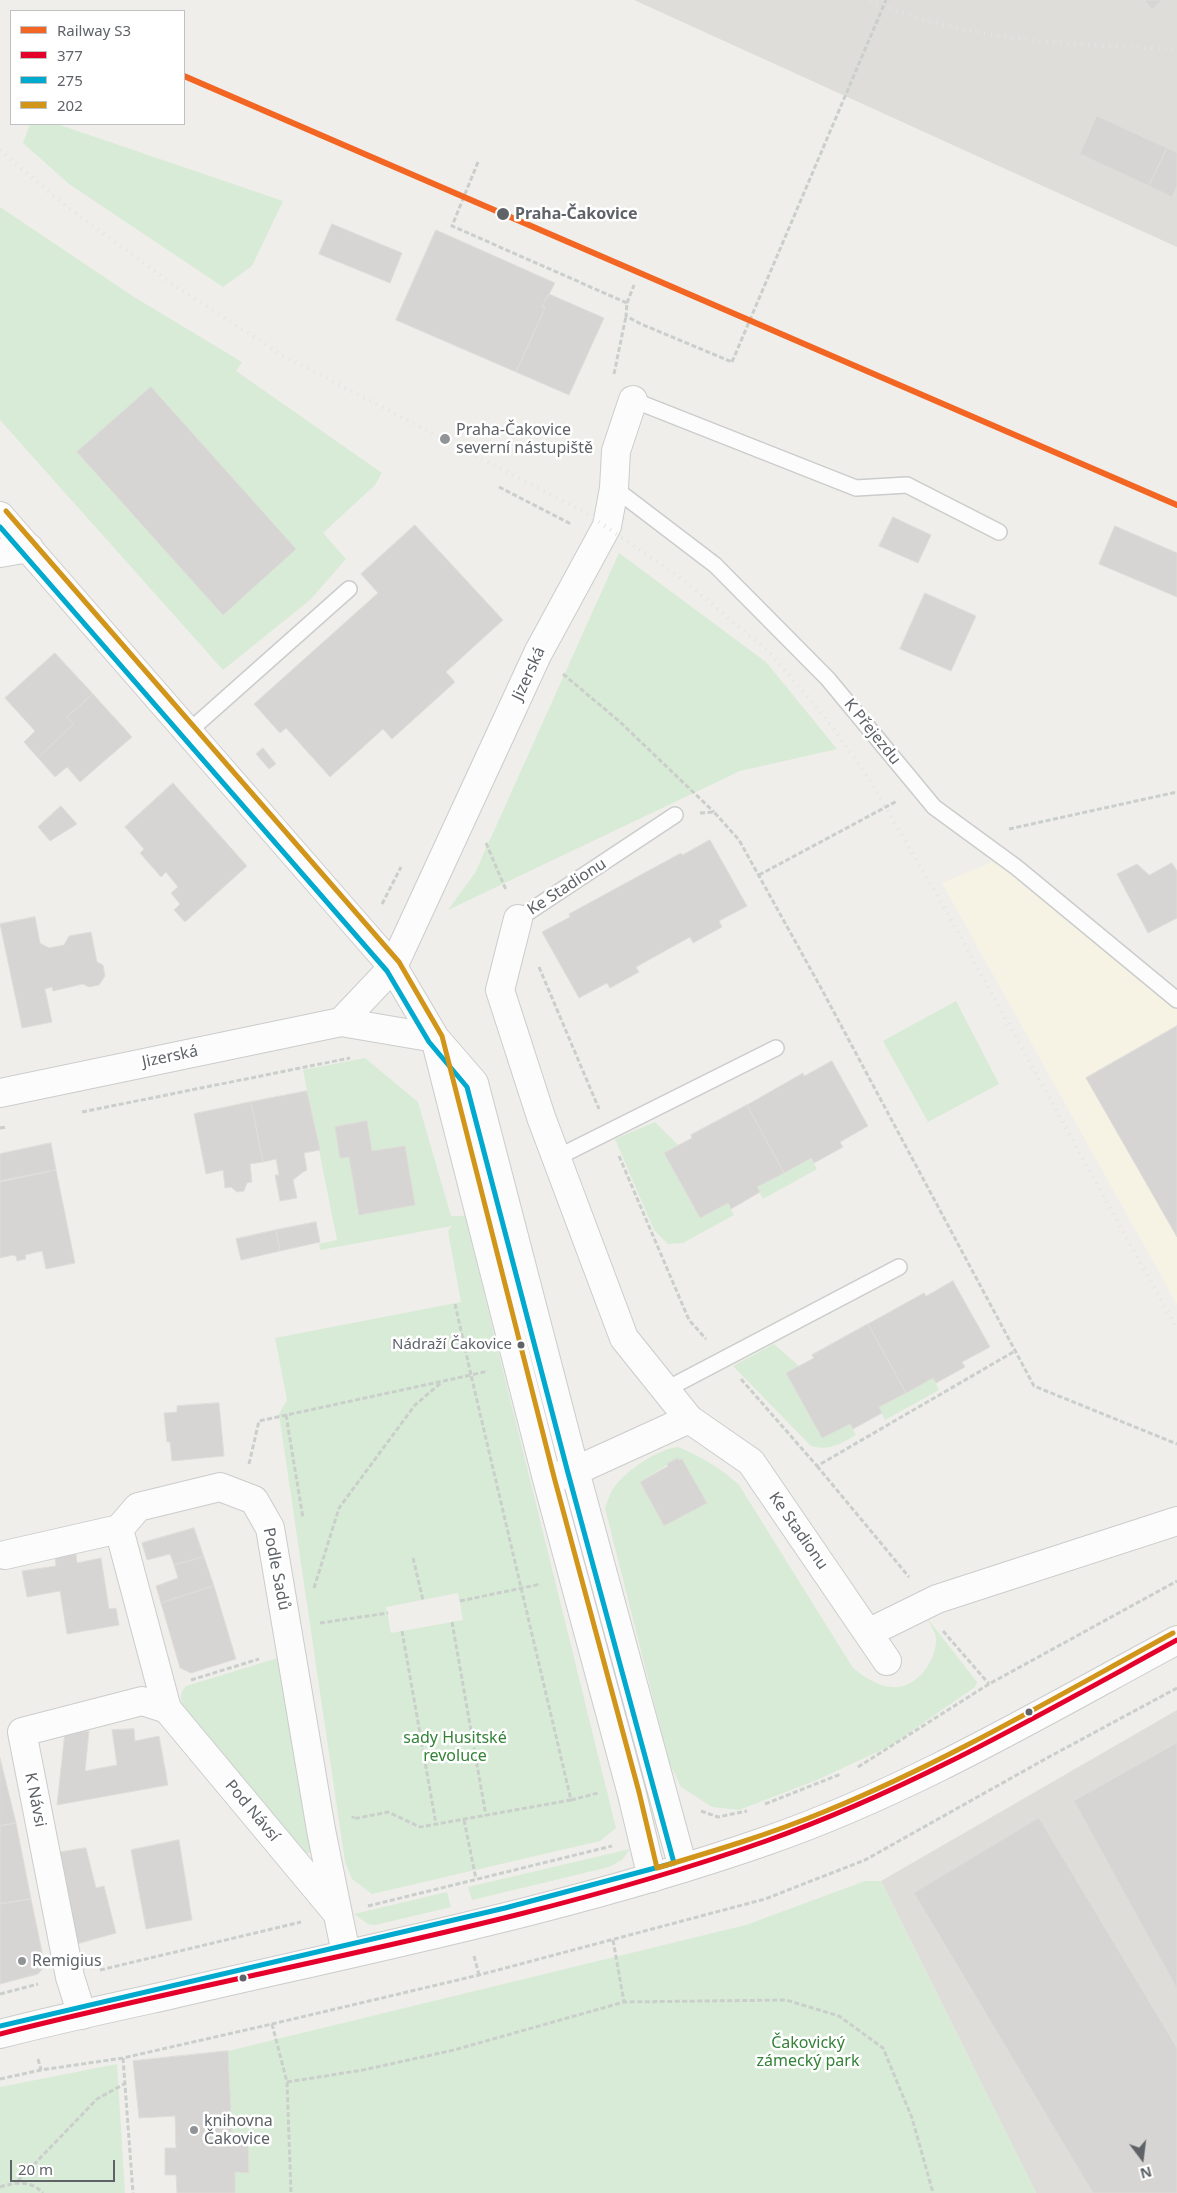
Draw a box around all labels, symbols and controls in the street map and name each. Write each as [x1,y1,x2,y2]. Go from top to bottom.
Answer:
legend [10,10,185,125]
text: Railway S3 [57,20,131,40]
text: 377 [57,45,83,65]
text: 275 [57,70,83,90]
text: 202 [57,95,83,115]
place label: Praha-Čakovice [515,204,638,224]
marker: Praha-Čakovice [495,206,511,222]
place label: Praha-Čakovice severní nástupiště [456,420,593,458]
marker: Praha-Čakovice severní nástupiště [438,432,452,446]
street label: Jizerská [508,644,550,704]
street label: K Přejezdu [840,695,904,769]
street label: Ke Stadionu [524,854,610,920]
street label: Jizerská [140,1042,200,1072]
place label: Nádraží Čakovice [392,1336,512,1354]
marker: Nádraží Čakovice [516,1340,526,1350]
street label: Ke Stadionu [764,1489,832,1573]
street label: Podle Sadů [259,1526,293,1612]
unlabelled marker [1024,1707,1034,1717]
park label: sady Husitské revoluce [403,1728,507,1766]
street label: K Návsi [20,1771,50,1829]
street label: Pod Návsí [221,1776,283,1846]
place label: Remigius [32,1951,102,1971]
marker: Remigius [16,1955,28,1967]
unlabelled marker [238,1973,248,1983]
park label: Čakovický zámecký park [757,2033,859,2071]
place label: knihovna Čakovice [204,2111,273,2149]
marker: knihovna Čakovice [188,2124,200,2136]
north arrow [1117,2133,1167,2183]
scale bar [12,2150,118,2182]
text: 20 m [18,2159,53,2179]
text: N [1138,2162,1154,2184]

